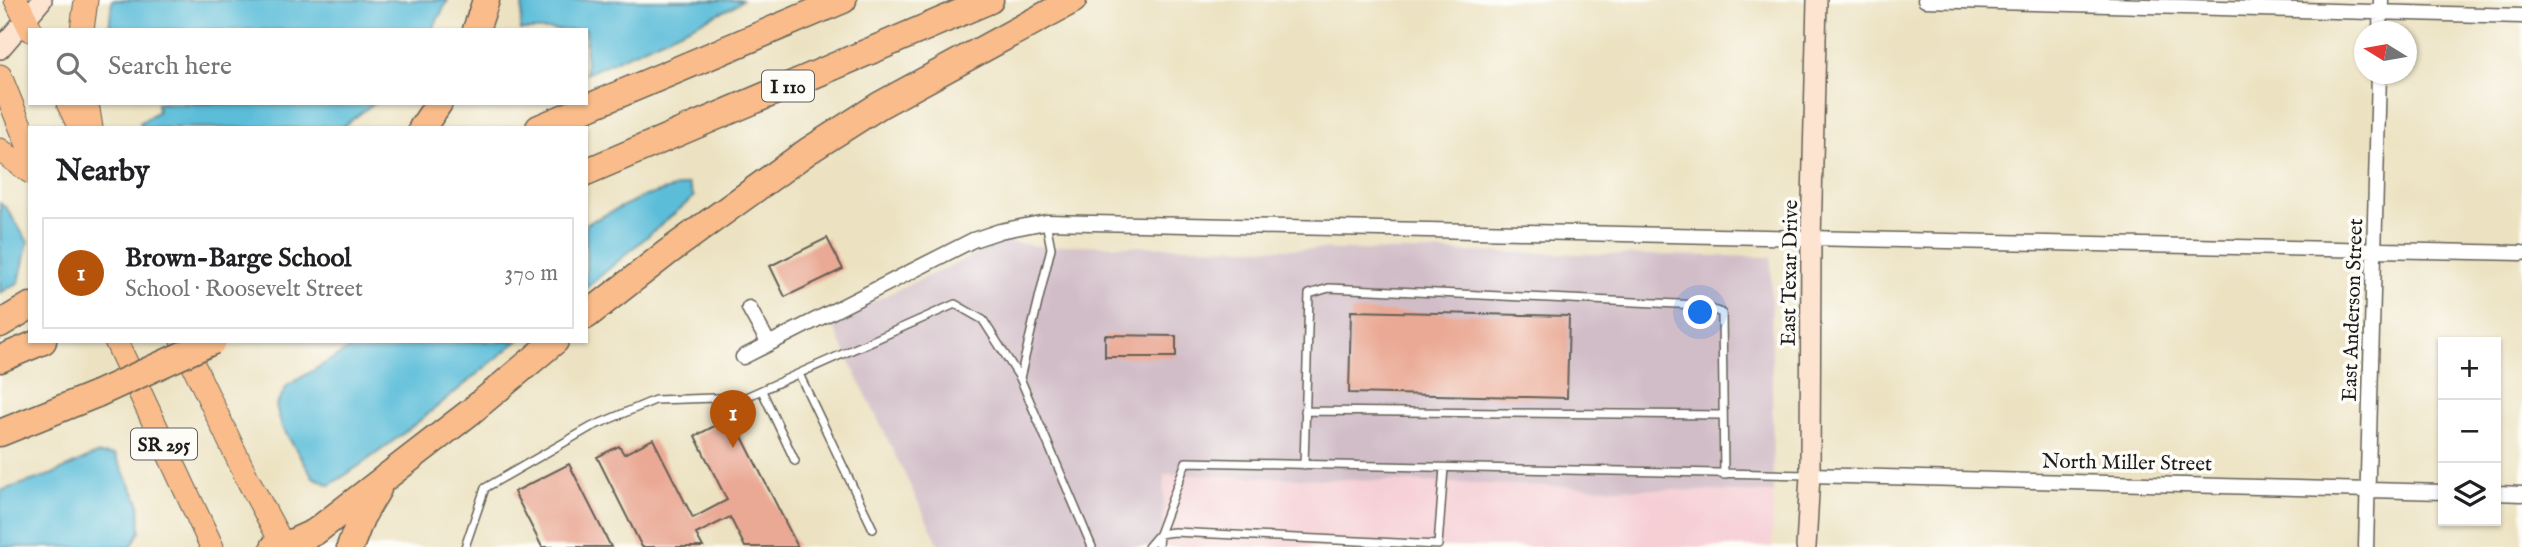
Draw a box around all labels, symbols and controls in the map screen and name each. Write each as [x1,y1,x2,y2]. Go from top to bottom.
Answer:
north arrow [2354,21,2417,84]
search box [28,28,588,105]
icon: search [52,48,90,86]
text: Search here [108,50,232,83]
road number: I 110 [762,71,814,102]
text: Nearby [56,153,149,191]
street label: East Texar Drive [1776,199,1805,346]
street label: East Anderson Street [2337,218,2370,402]
text: Brown-Barge School [125,242,351,275]
text: 1 [77,259,85,288]
text: 370 m [505,259,558,288]
text: School · Roosevelt Street [125,275,363,304]
your location [1683,295,1717,329]
map controls [2438,337,2501,526]
button: + [2438,337,2501,400]
pin: 1 [710,390,756,448]
button: − [2438,400,2501,463]
road number: SR 295 [131,428,197,460]
street label: North Miller Street [2042,449,2212,478]
button: layers [2438,463,2501,526]

